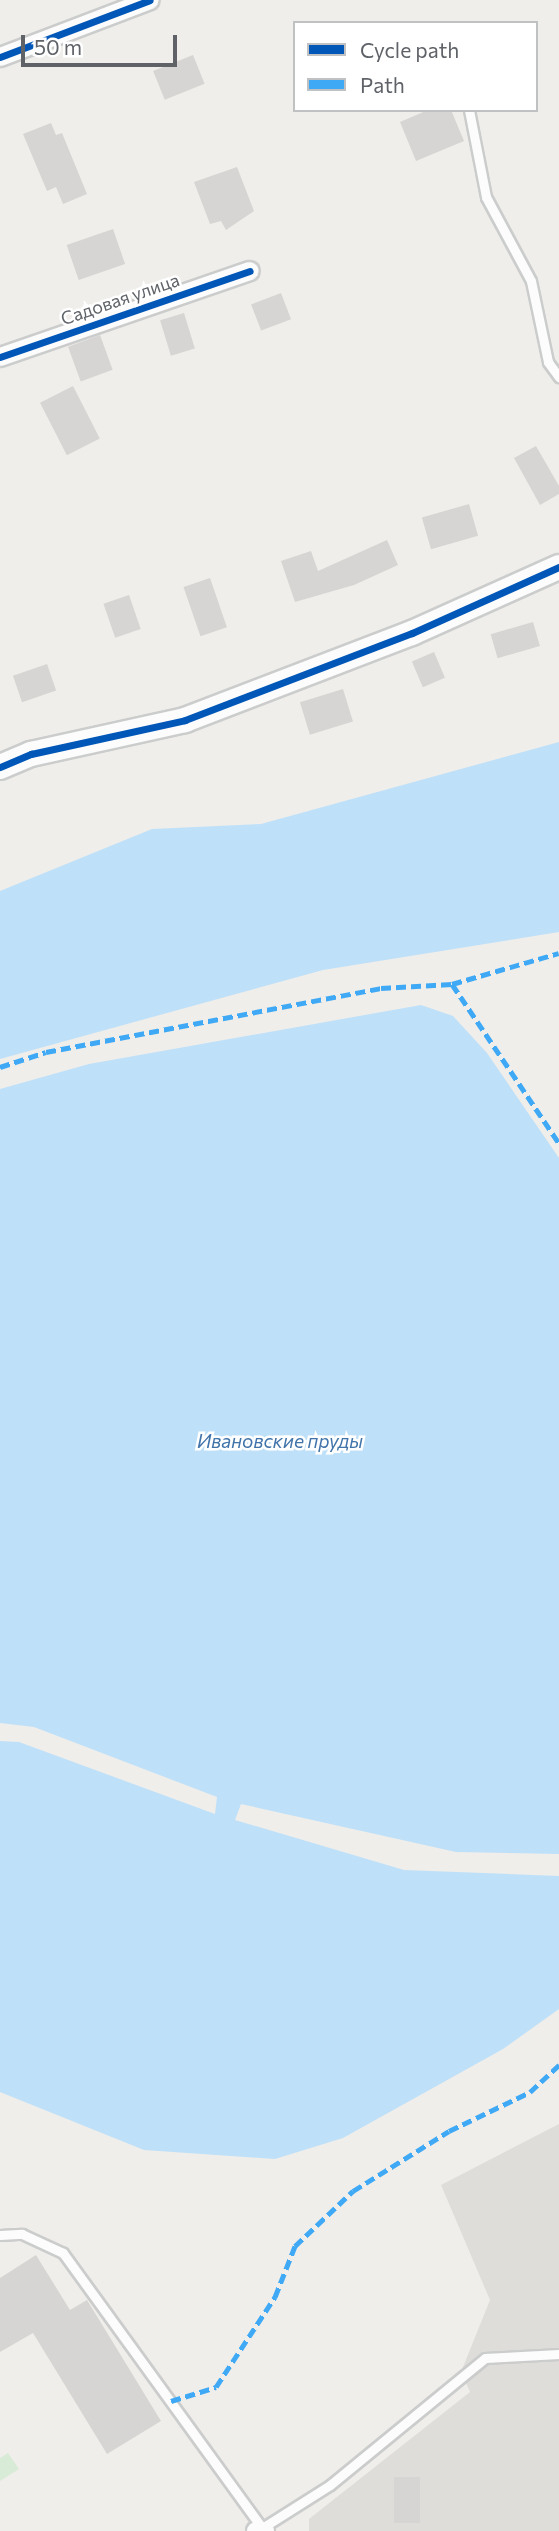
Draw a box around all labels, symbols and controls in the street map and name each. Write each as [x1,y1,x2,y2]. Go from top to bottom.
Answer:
scale bar [24,21,180,65]
legend [293,21,538,112]
text: 50 m [34,34,82,59]
text: Cycle path [360,37,459,62]
text: Path [360,72,405,97]
street label: Садовая улица [58,269,182,329]
water label: Ивановские пруды [197,1430,363,1452]

